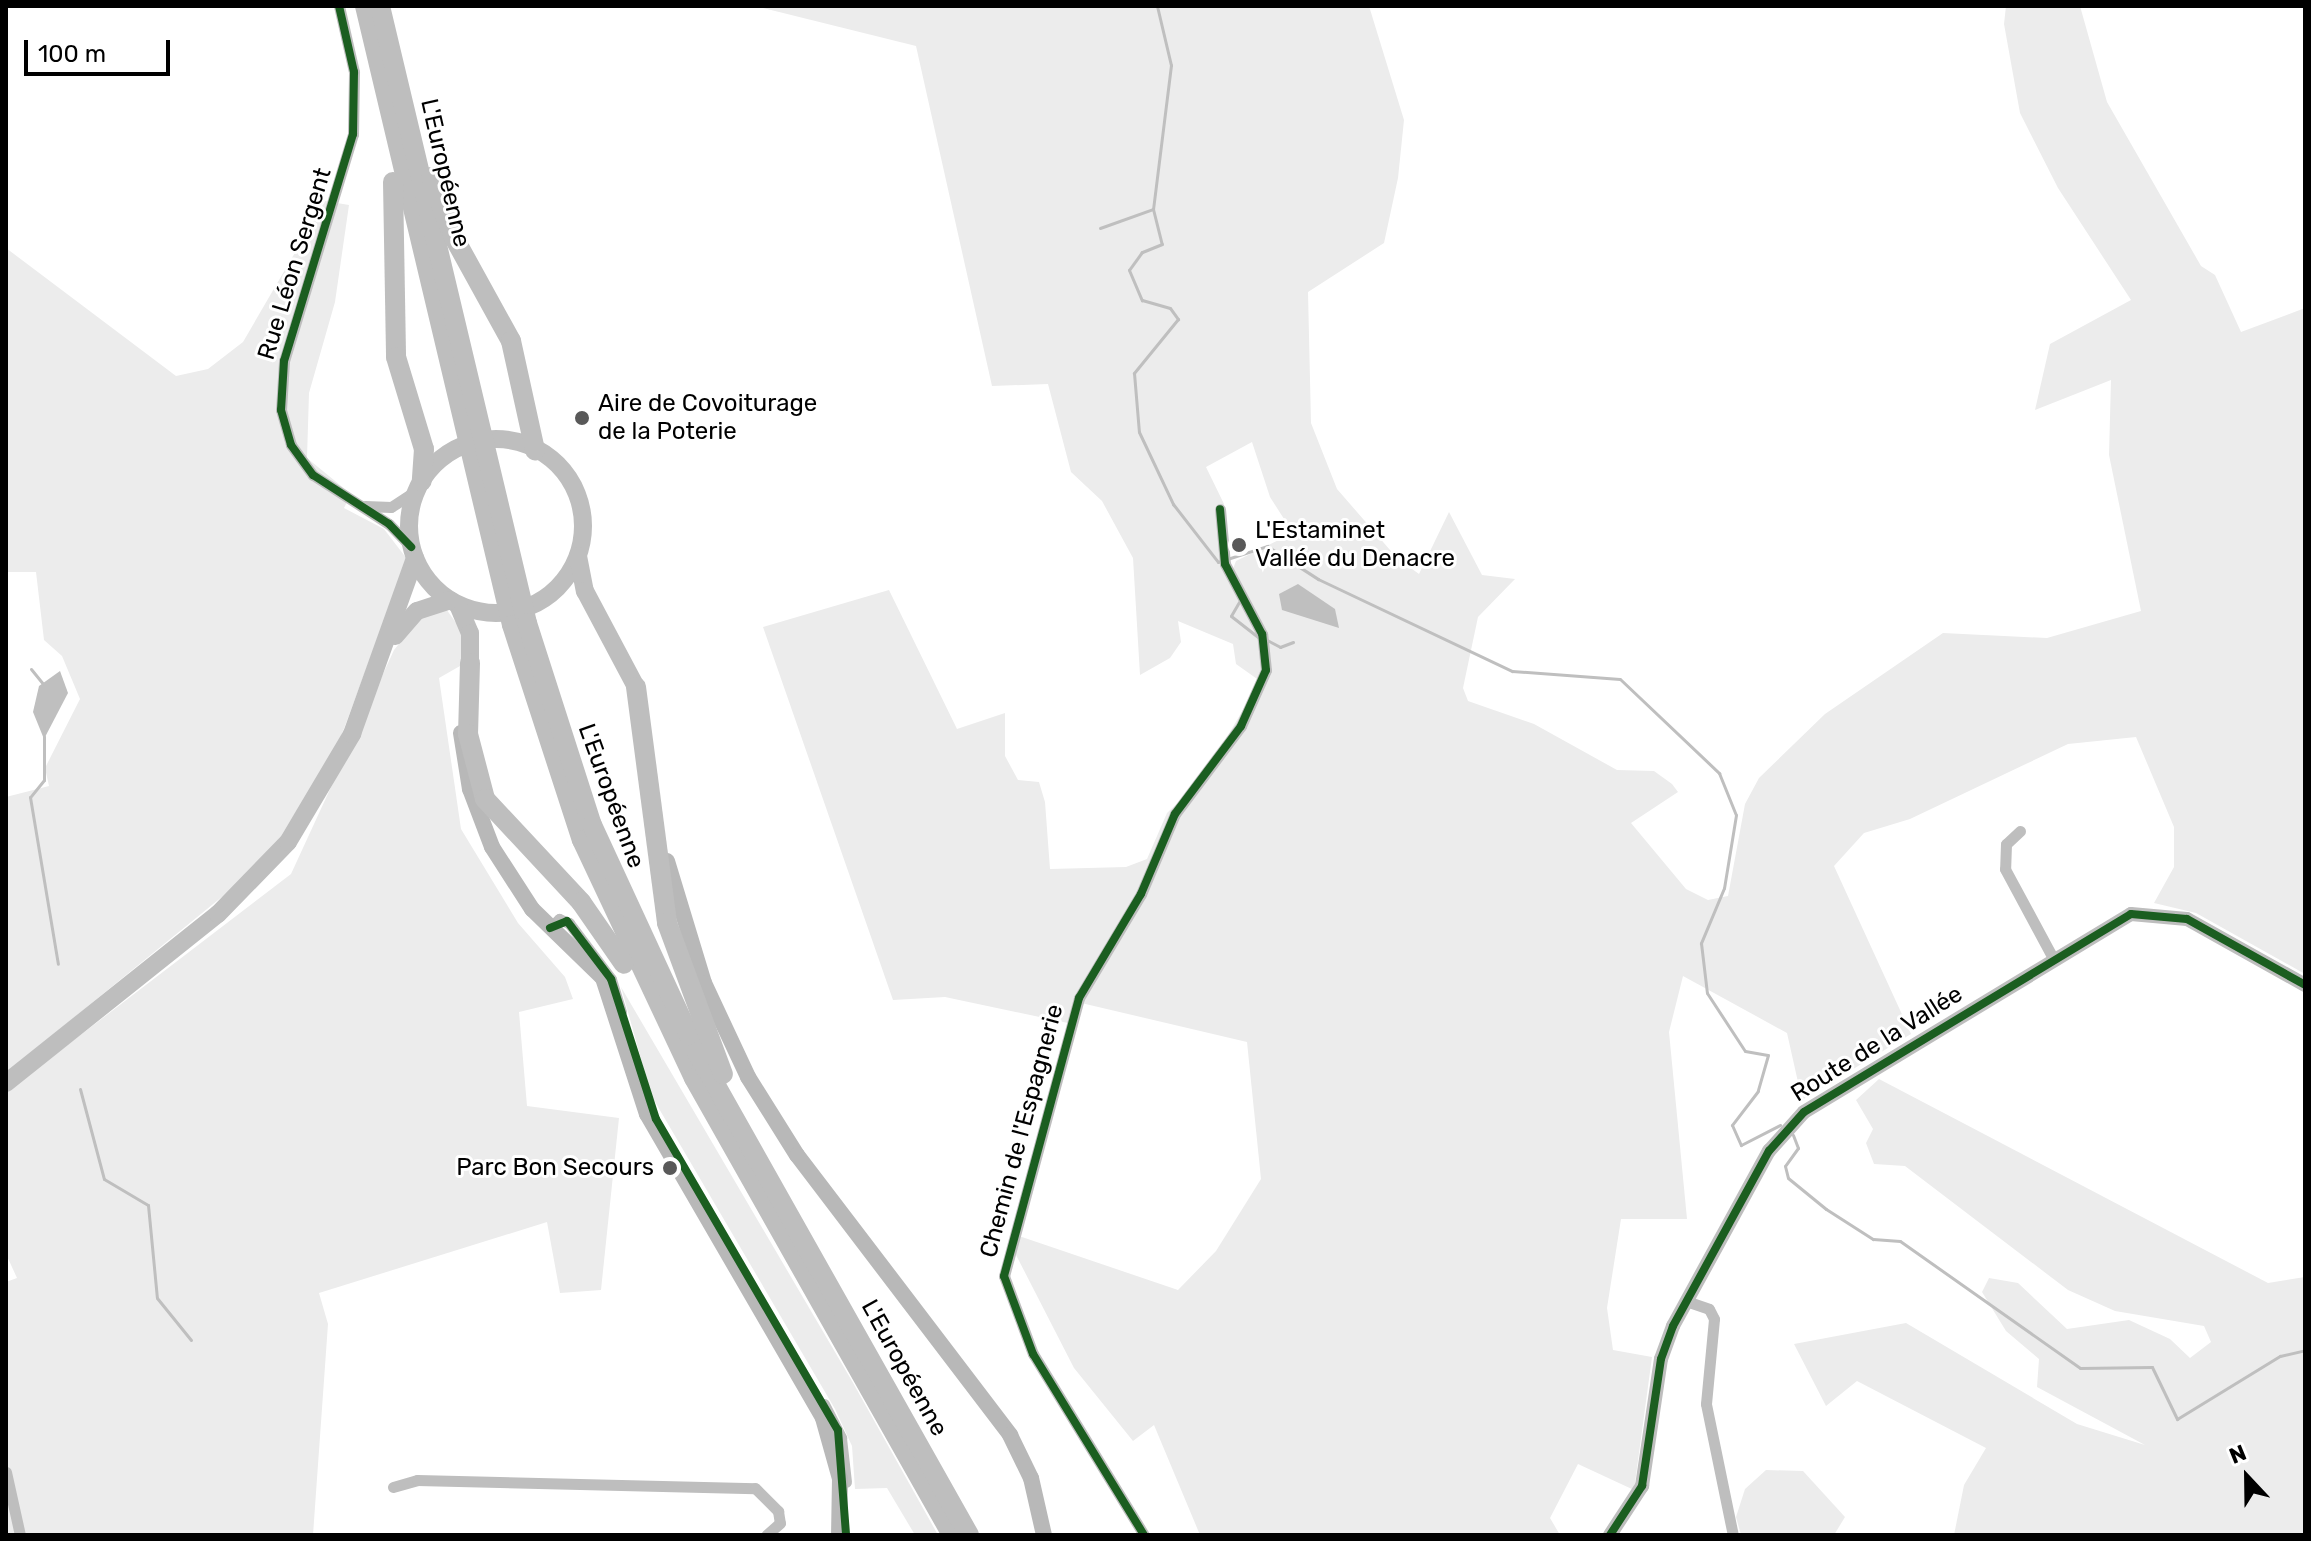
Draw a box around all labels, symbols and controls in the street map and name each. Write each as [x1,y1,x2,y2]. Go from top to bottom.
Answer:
scale bar [28,24,174,74]
text: 100 m [38,40,106,68]
street label: L'Européenne [414,96,476,250]
street label: Rue Léon Sergent [252,165,338,363]
place label: Aire de Covoiturage de la Poterie [598,390,817,446]
marker: Aire de Covoiturage de la Poterie [573,409,591,427]
place label: L'Estaminet Vallée du Denacre [1255,517,1455,573]
marker: L'Estaminet Vallée du Denacre [1230,536,1248,554]
street label: L'Européenne [572,720,650,872]
street label: Route de la Vallée [1786,980,1968,1108]
street label: Chemin de l'Espagnerie [974,1001,1070,1261]
place label: Parc Bon Secours [456,1154,654,1182]
marker: Parc Bon Secours [661,1159,679,1177]
street label: L'Européenne [855,1295,953,1441]
north arrow [2207,1437,2287,1517]
text: N [2225,1439,2250,1470]

